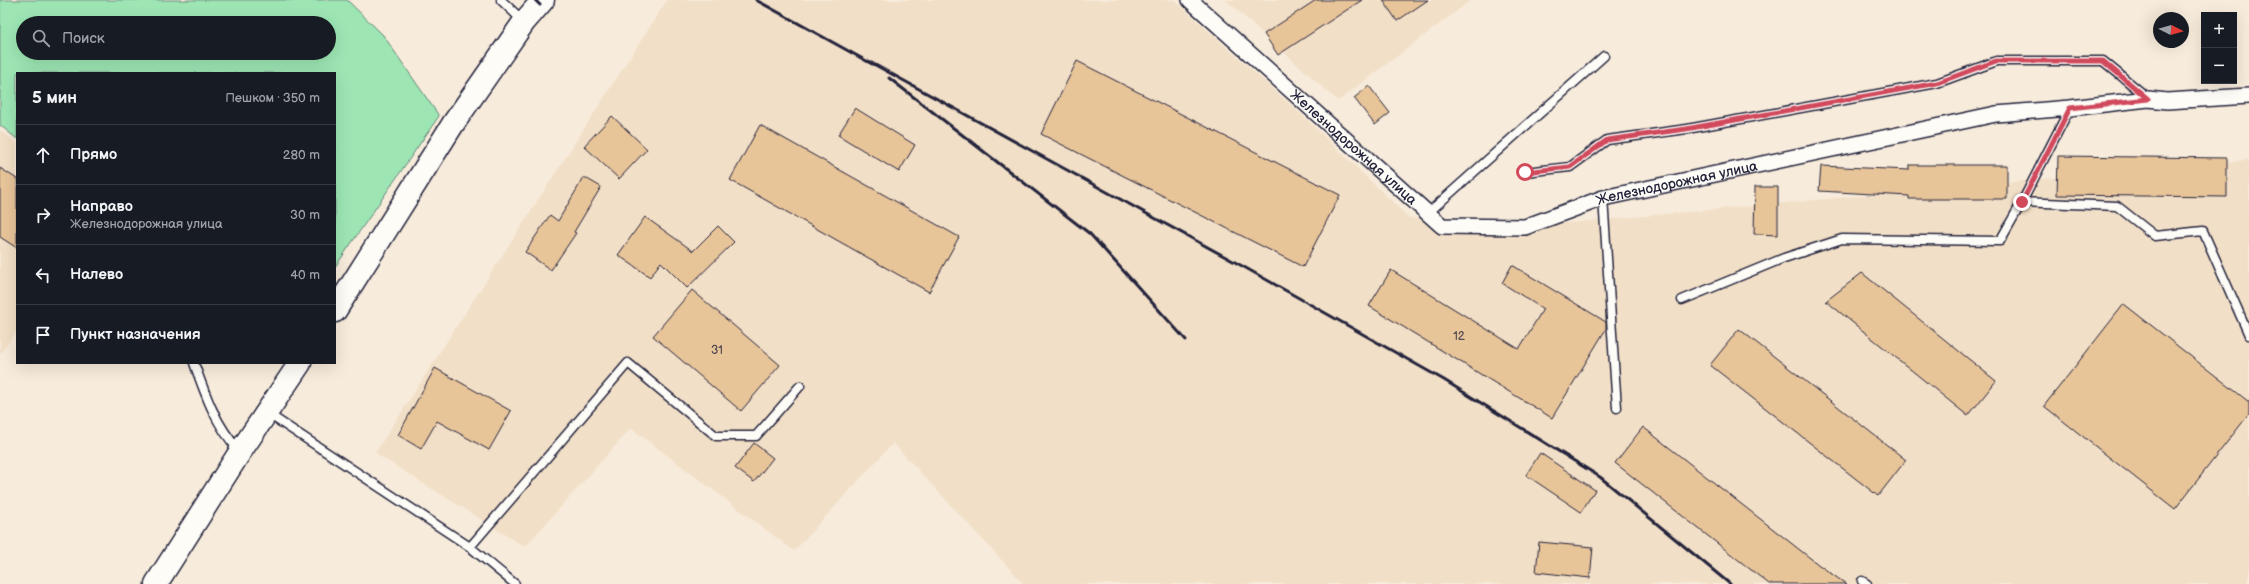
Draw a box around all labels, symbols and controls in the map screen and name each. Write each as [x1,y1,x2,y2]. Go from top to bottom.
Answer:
north arrow [2153,12,2189,48]
map controls [2201,12,2237,84]
button: + [2201,12,2237,48]
search box [16,16,336,60]
icon: search [30,27,52,49]
text: Поиск [62,29,105,48]
button: − [2201,48,2237,84]
street label: Железнодорожная улица [1287,86,1421,209]
text: 5 мин [32,88,77,108]
text: Пешком · 350 m [225,90,320,106]
icon: ahead [32,144,54,166]
text: Прямо [70,145,117,164]
text: 280 m [283,147,320,163]
street label: Железнодорожная улица [1594,157,1760,209]
route start [1516,163,1534,181]
route end [2013,193,2031,211]
text: Направо [70,197,133,216]
icon: right [32,204,54,226]
text: 30 m [290,207,320,223]
text: Железнодорожная улица [70,216,223,232]
icon: left [32,264,54,286]
text: Налево [70,265,123,284]
text: 40 m [290,267,320,283]
icon: arrive [32,324,54,346]
text: Пункт назначения [70,325,201,344]
house number: 12 [1453,329,1465,344]
house number: 31 [711,343,723,358]

